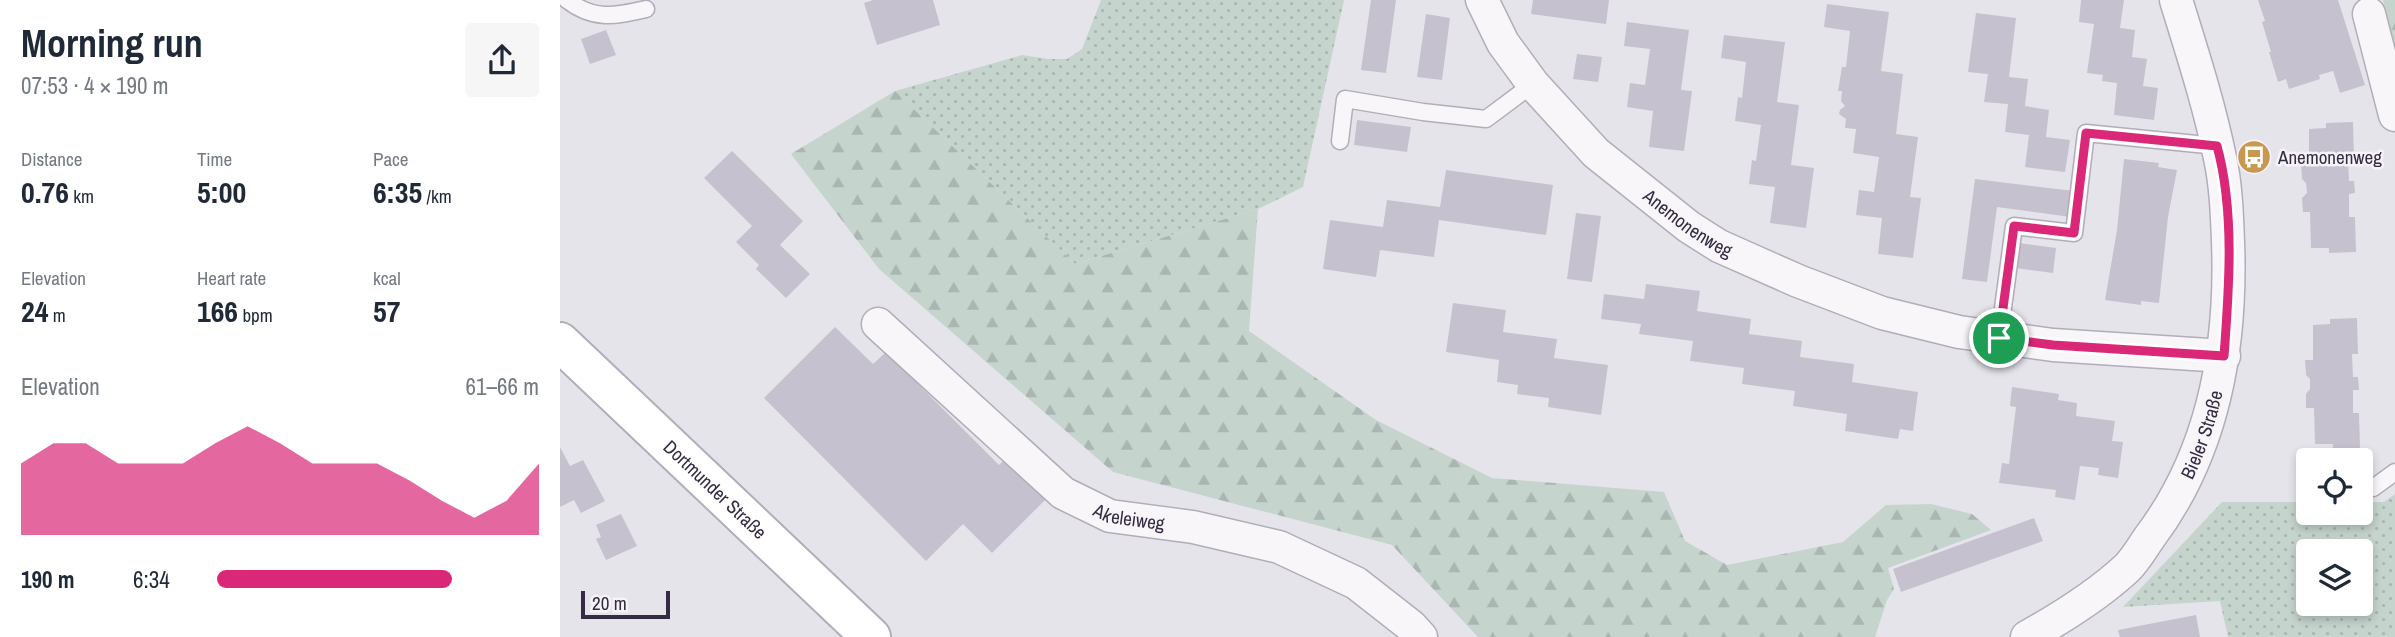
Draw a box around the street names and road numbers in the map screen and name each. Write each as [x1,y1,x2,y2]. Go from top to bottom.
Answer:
street label: Anemonenweg [1637,182,1737,264]
street label: Bieler Straße [2174,388,2229,483]
street label: Dortmunder Straße [658,434,773,545]
street label: Akeleiweg [1088,496,1167,536]

